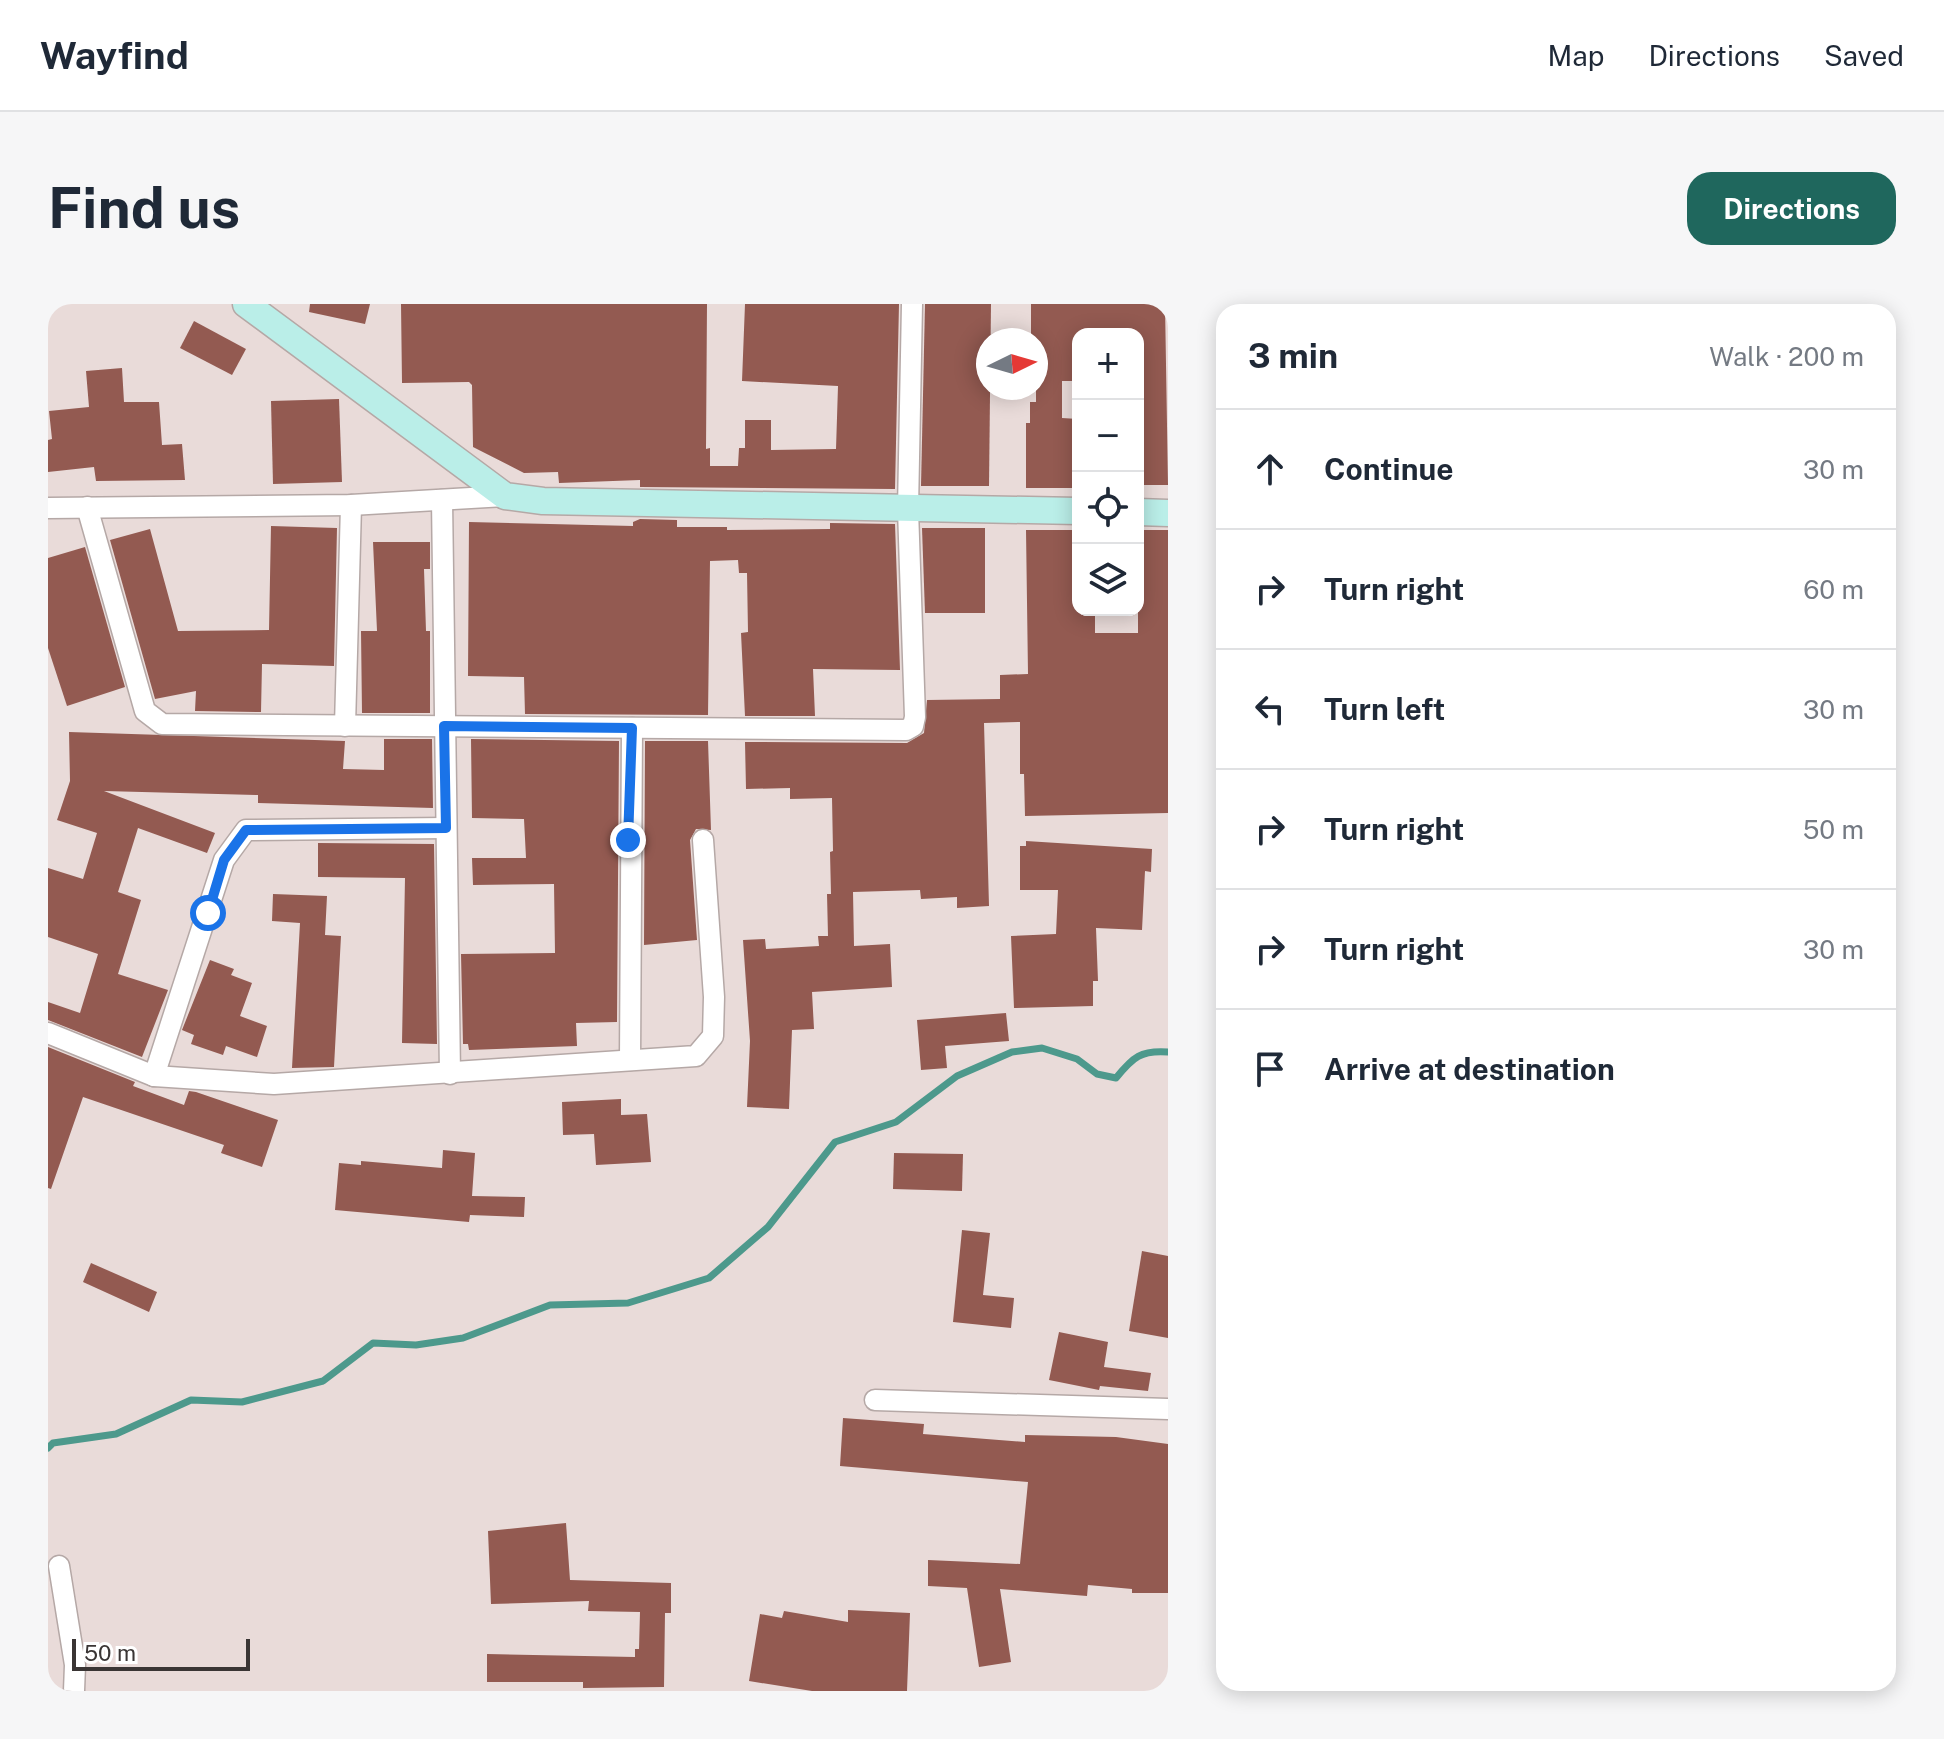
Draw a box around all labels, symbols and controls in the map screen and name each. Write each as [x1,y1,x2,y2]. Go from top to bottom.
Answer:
text: Wayfind [40,33,189,78]
text: Map [1548,39,1604,72]
text: Directions [1648,39,1780,72]
text: Saved [1824,39,1904,72]
button: Directions [1687,172,1896,245]
text: Find us [48,175,240,241]
north arrow [976,328,1048,400]
map controls [1072,328,1144,616]
button: + [1072,328,1144,400]
text: 3 min [1248,336,1338,376]
text: Walk · 200 m [1709,341,1864,372]
button: − [1072,400,1144,472]
icon: ahead [1248,447,1292,491]
text: Continue [1324,451,1454,487]
text: 30 m [1803,454,1864,485]
button: locate [1072,472,1144,544]
button: layers [1072,544,1144,616]
icon: right [1248,567,1292,611]
text: Turn right [1324,571,1464,607]
text: 60 m [1803,574,1864,605]
icon: left [1248,687,1292,731]
text: Turn left [1324,691,1445,727]
text: 30 m [1803,694,1864,725]
icon: right [1248,807,1292,851]
text: Turn right [1324,811,1464,847]
text: 50 m [1803,814,1864,845]
route end [610,822,646,858]
route start [190,895,226,931]
icon: right [1248,927,1292,971]
text: Turn right [1324,931,1464,967]
text: 30 m [1803,934,1864,965]
icon: arrive [1248,1047,1292,1091]
text: Arrive at destination [1324,1051,1615,1087]
scale bar [72,1635,250,1671]
text: 50 m [84,1640,136,1666]

